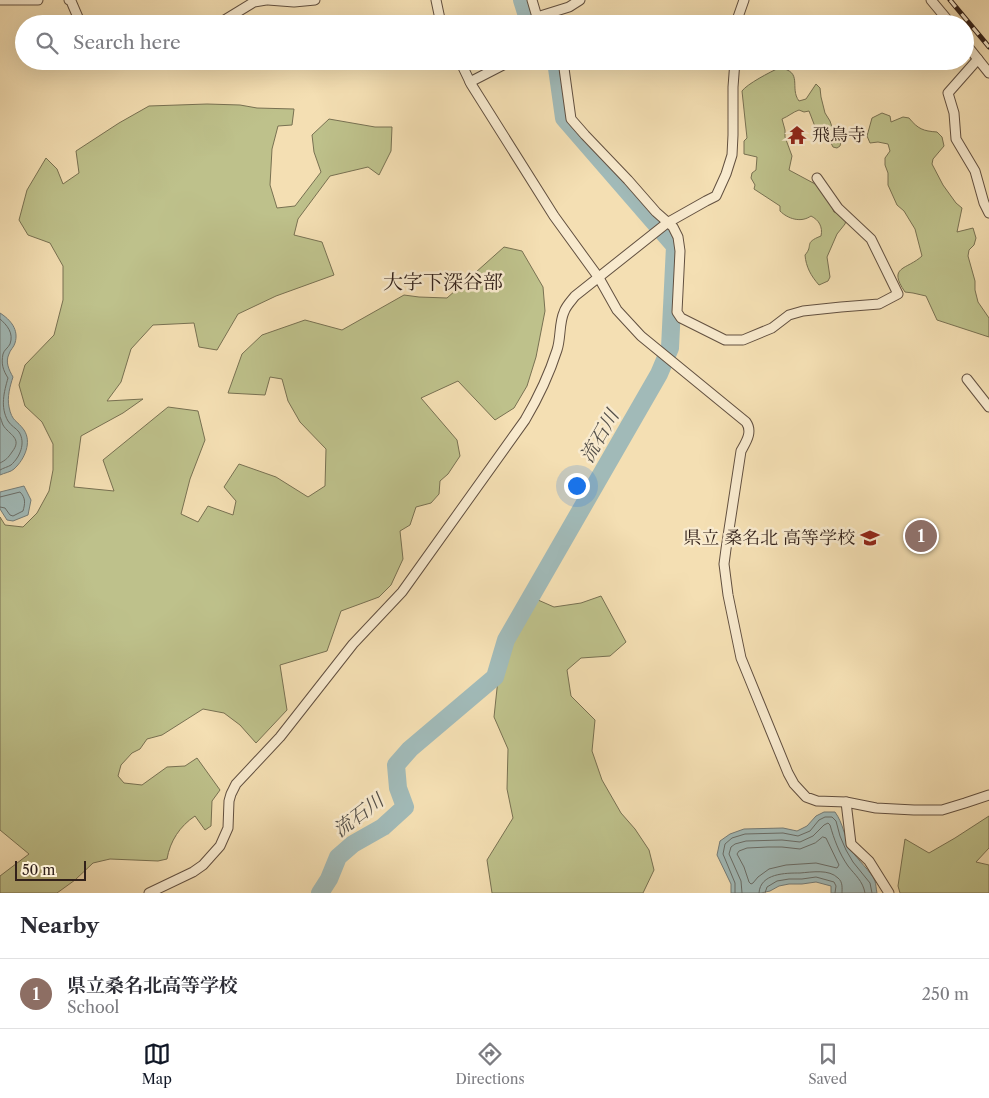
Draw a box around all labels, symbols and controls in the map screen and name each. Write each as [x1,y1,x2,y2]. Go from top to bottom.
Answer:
search box [15,15,974,70]
icon: search [33,29,61,57]
text: Search here [73,31,181,54]
temple icon: 飛鳥寺 [786,124,808,146]
place label: 飛鳥寺 [812,124,866,146]
district label: 大字下深谷部 [383,270,503,294]
water label: 流石川 [575,404,625,467]
your location [564,473,590,499]
pin: 1 [905,517,937,555]
place label: 県立 桑名北 高等学校 [683,527,855,549]
school or university icon: 県立 桑名北 高等学校 [859,527,881,549]
water label: 流石川 [329,788,390,842]
scale bar [15,858,86,881]
text: 50 m [22,861,55,879]
text: Nearby [20,913,99,938]
text: 県立桑名北高等学校 [67,974,238,997]
text: 1 [32,984,40,1004]
text: 250 m [922,984,969,1004]
text: School [67,997,119,1017]
tab: Map [142,1040,172,1088]
tab: Directions [455,1040,525,1088]
tab: Saved [808,1040,847,1088]

